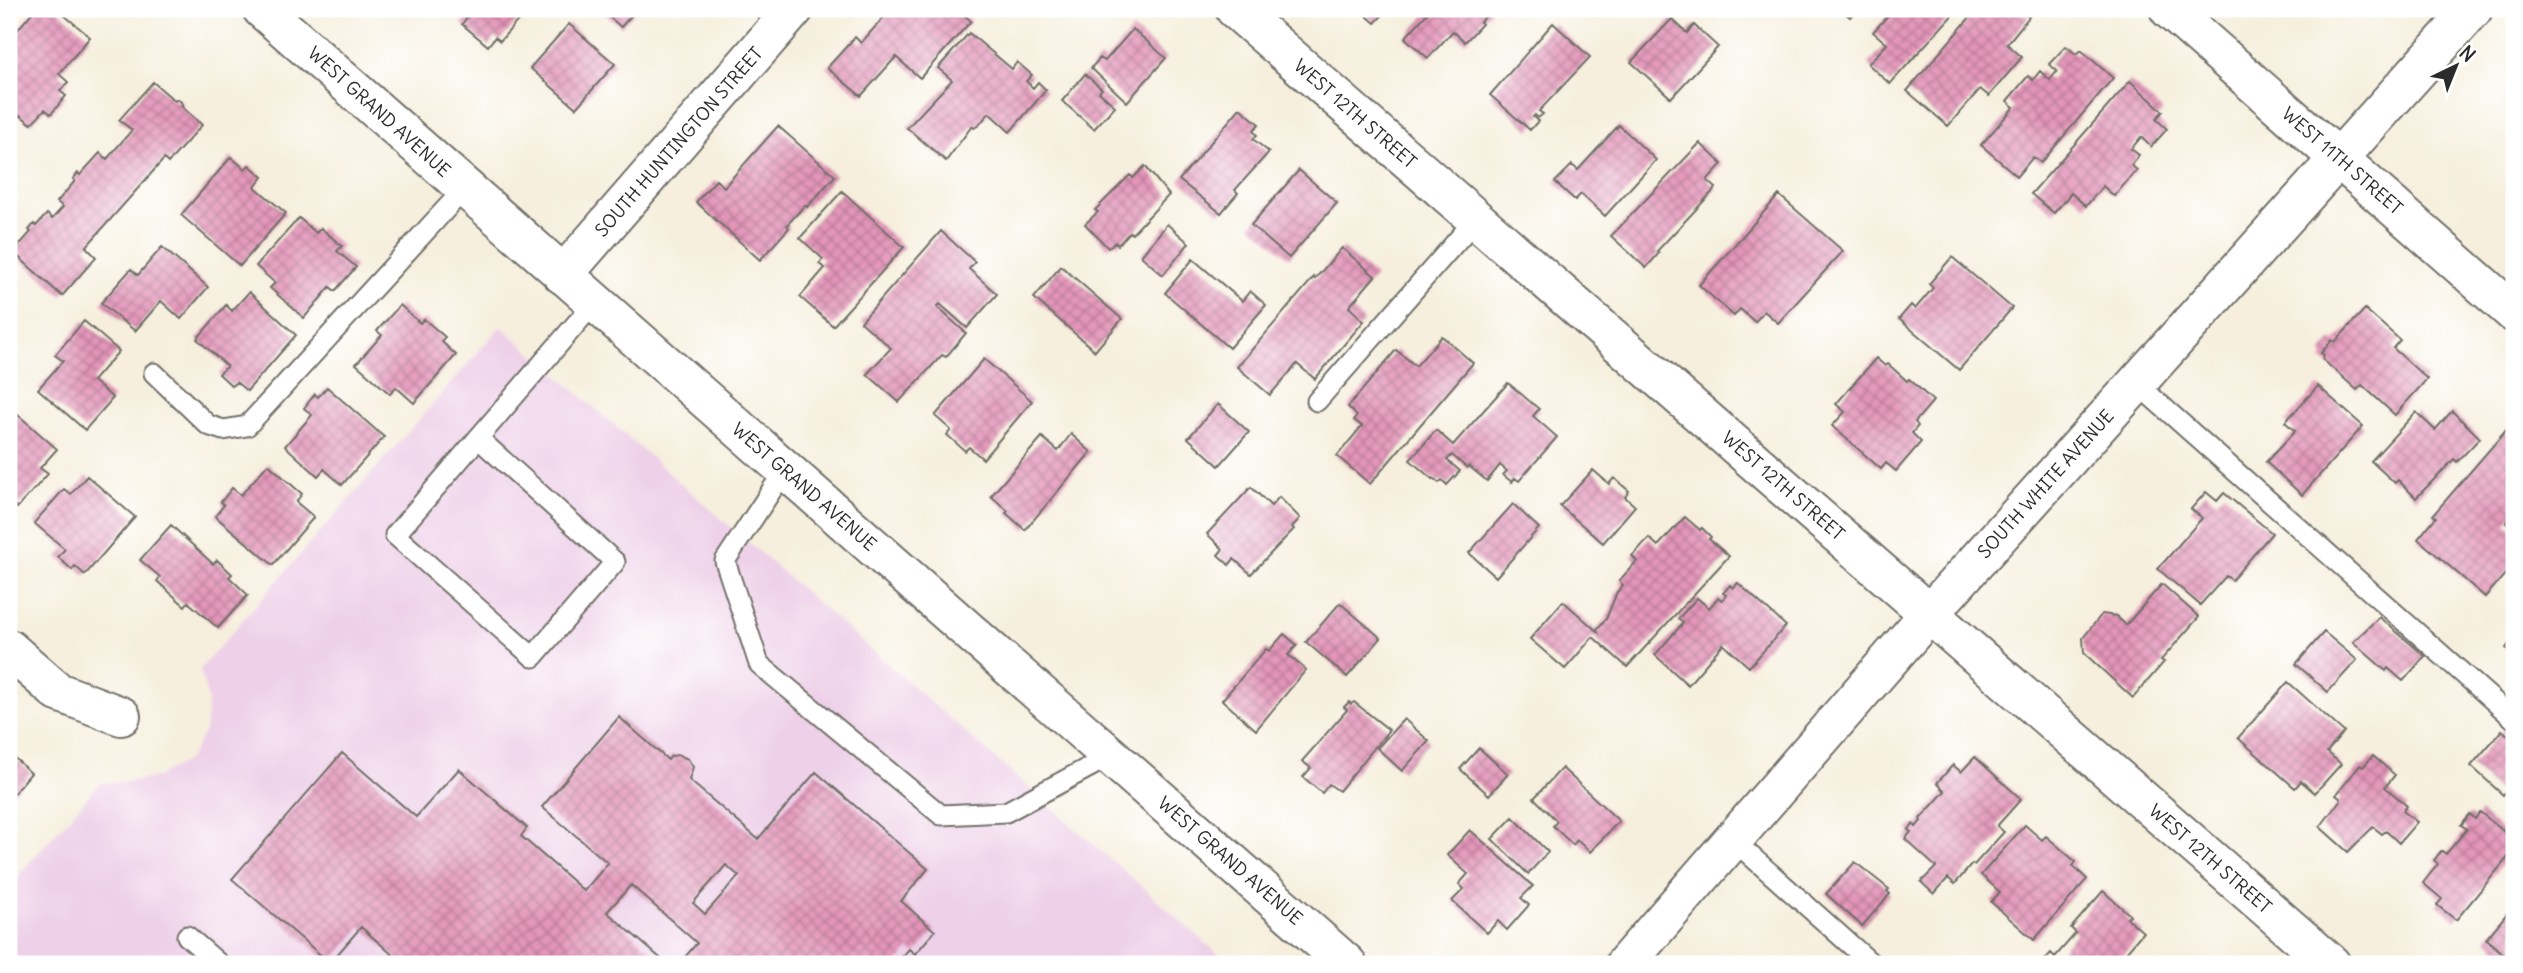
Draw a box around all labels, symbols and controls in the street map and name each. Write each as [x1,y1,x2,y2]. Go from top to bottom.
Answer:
north arrow [2422,32,2492,102]
text: N [2455,40,2481,67]
street label: WEST GRAND AVENUE [303,41,455,182]
street label: SOUTH HUNTINGTON STREET [590,42,767,241]
street label: WEST 12TH STREET [1289,54,1421,173]
street label: WEST 11TH STREET [2277,102,2408,219]
street label: SOUTH WHITE AVENUE [1973,404,2119,563]
street label: WEST GRAND AVENUE [727,418,881,556]
street label: WEST 12TH STREET [1717,426,1849,545]
street label: WEST GRAND AVENUE [1153,792,1307,930]
street label: WEST 12TH STREET [2144,799,2276,918]

